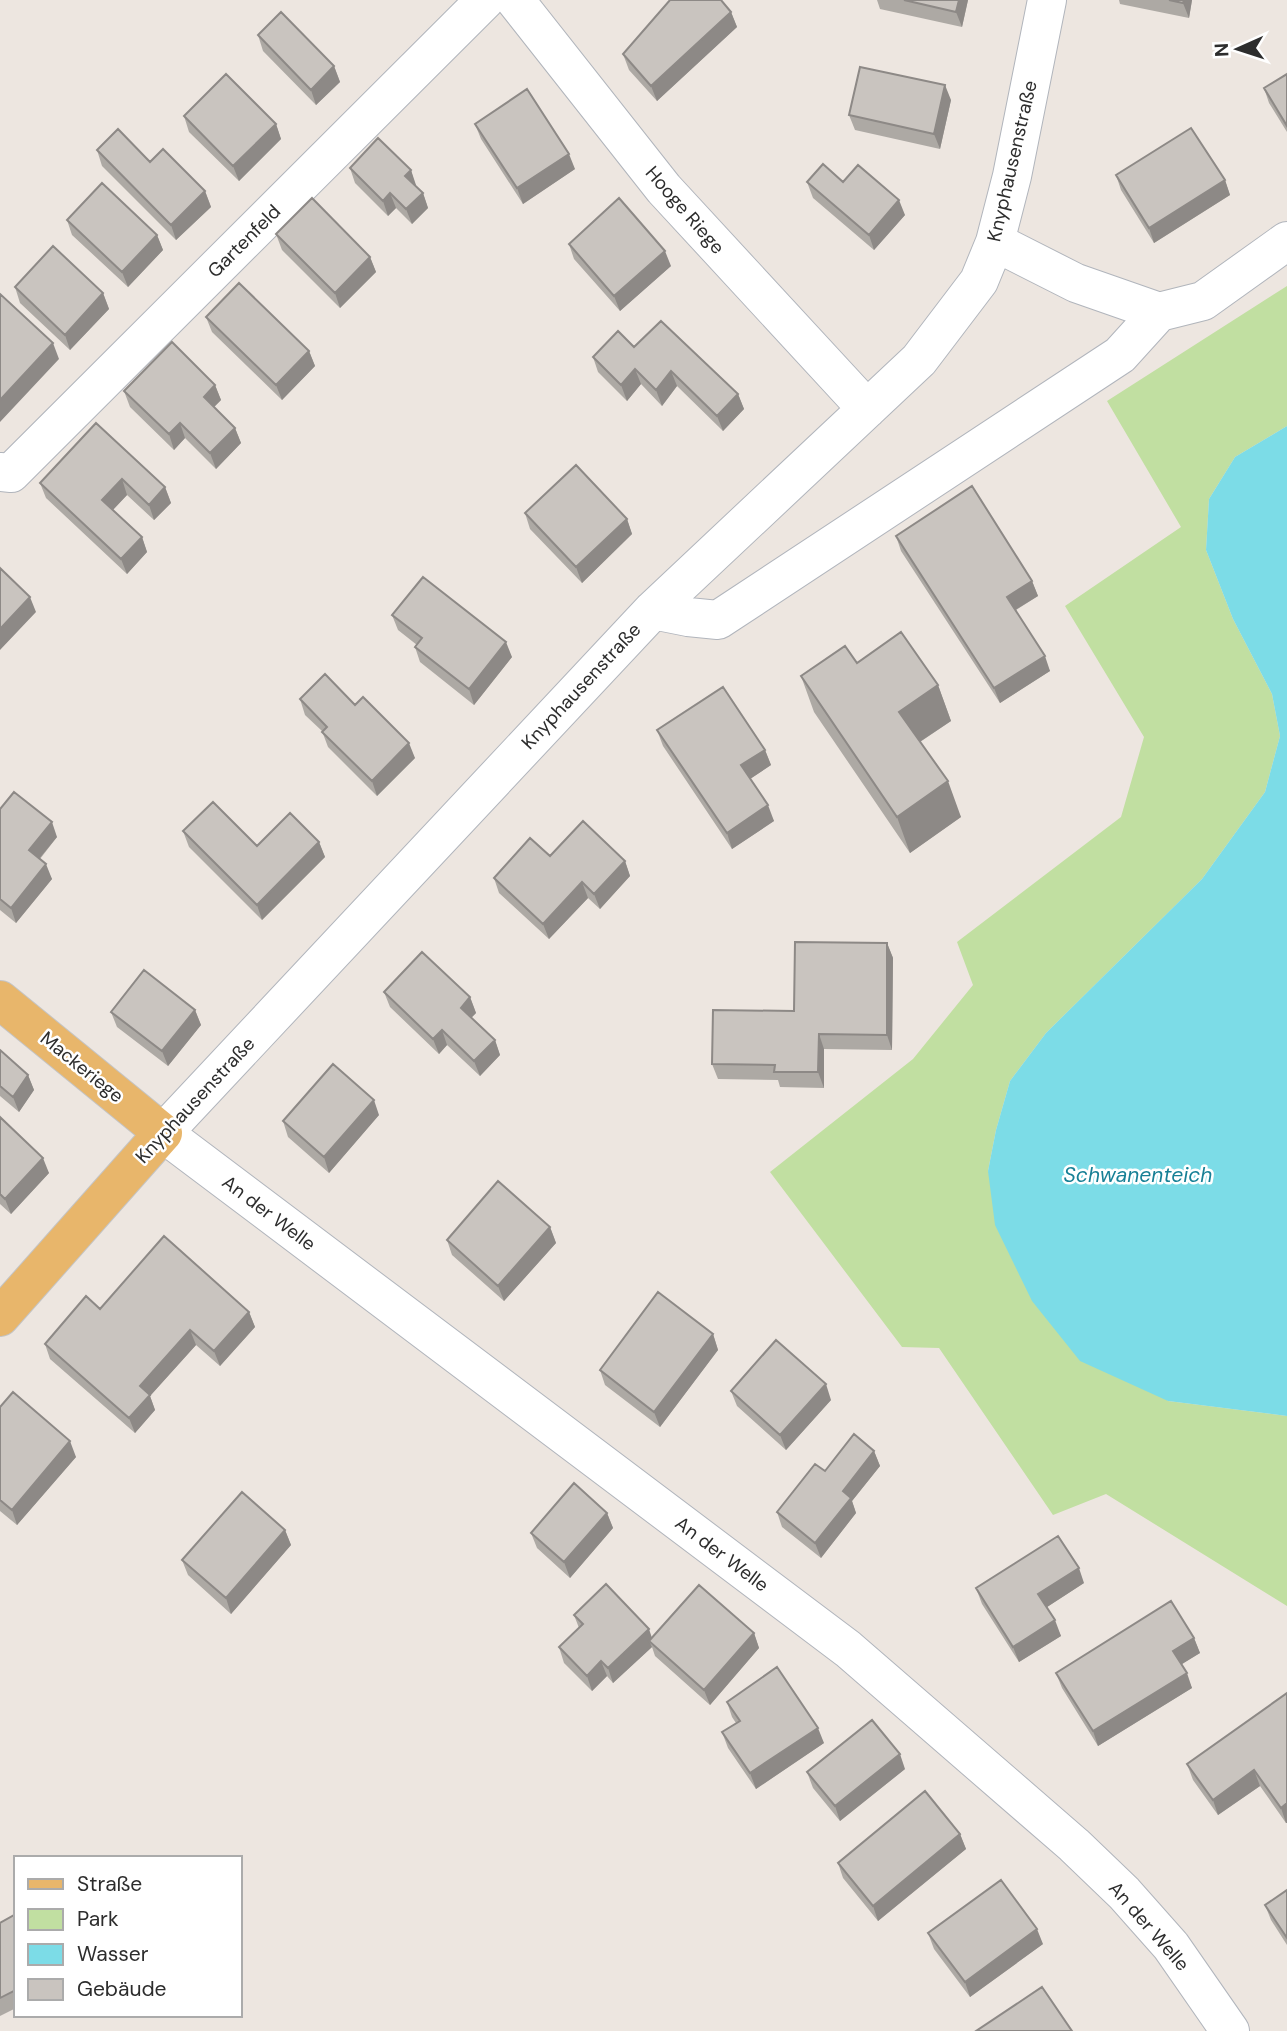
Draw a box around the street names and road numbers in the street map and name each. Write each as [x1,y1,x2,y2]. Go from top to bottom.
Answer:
street label: Knyphausenstraße [981,78,1043,244]
street label: Hooge Riege [640,161,730,259]
street label: Gartenfeld [202,199,286,283]
street label: Knyphausenstraße [516,617,646,755]
street label: Mackeriege [35,1026,129,1108]
street label: Knyphausenstraße [130,1031,260,1169]
street label: An der Welle [217,1170,321,1256]
street label: An der Welle [670,1511,774,1597]
street label: An der Welle [1103,1876,1195,1976]

